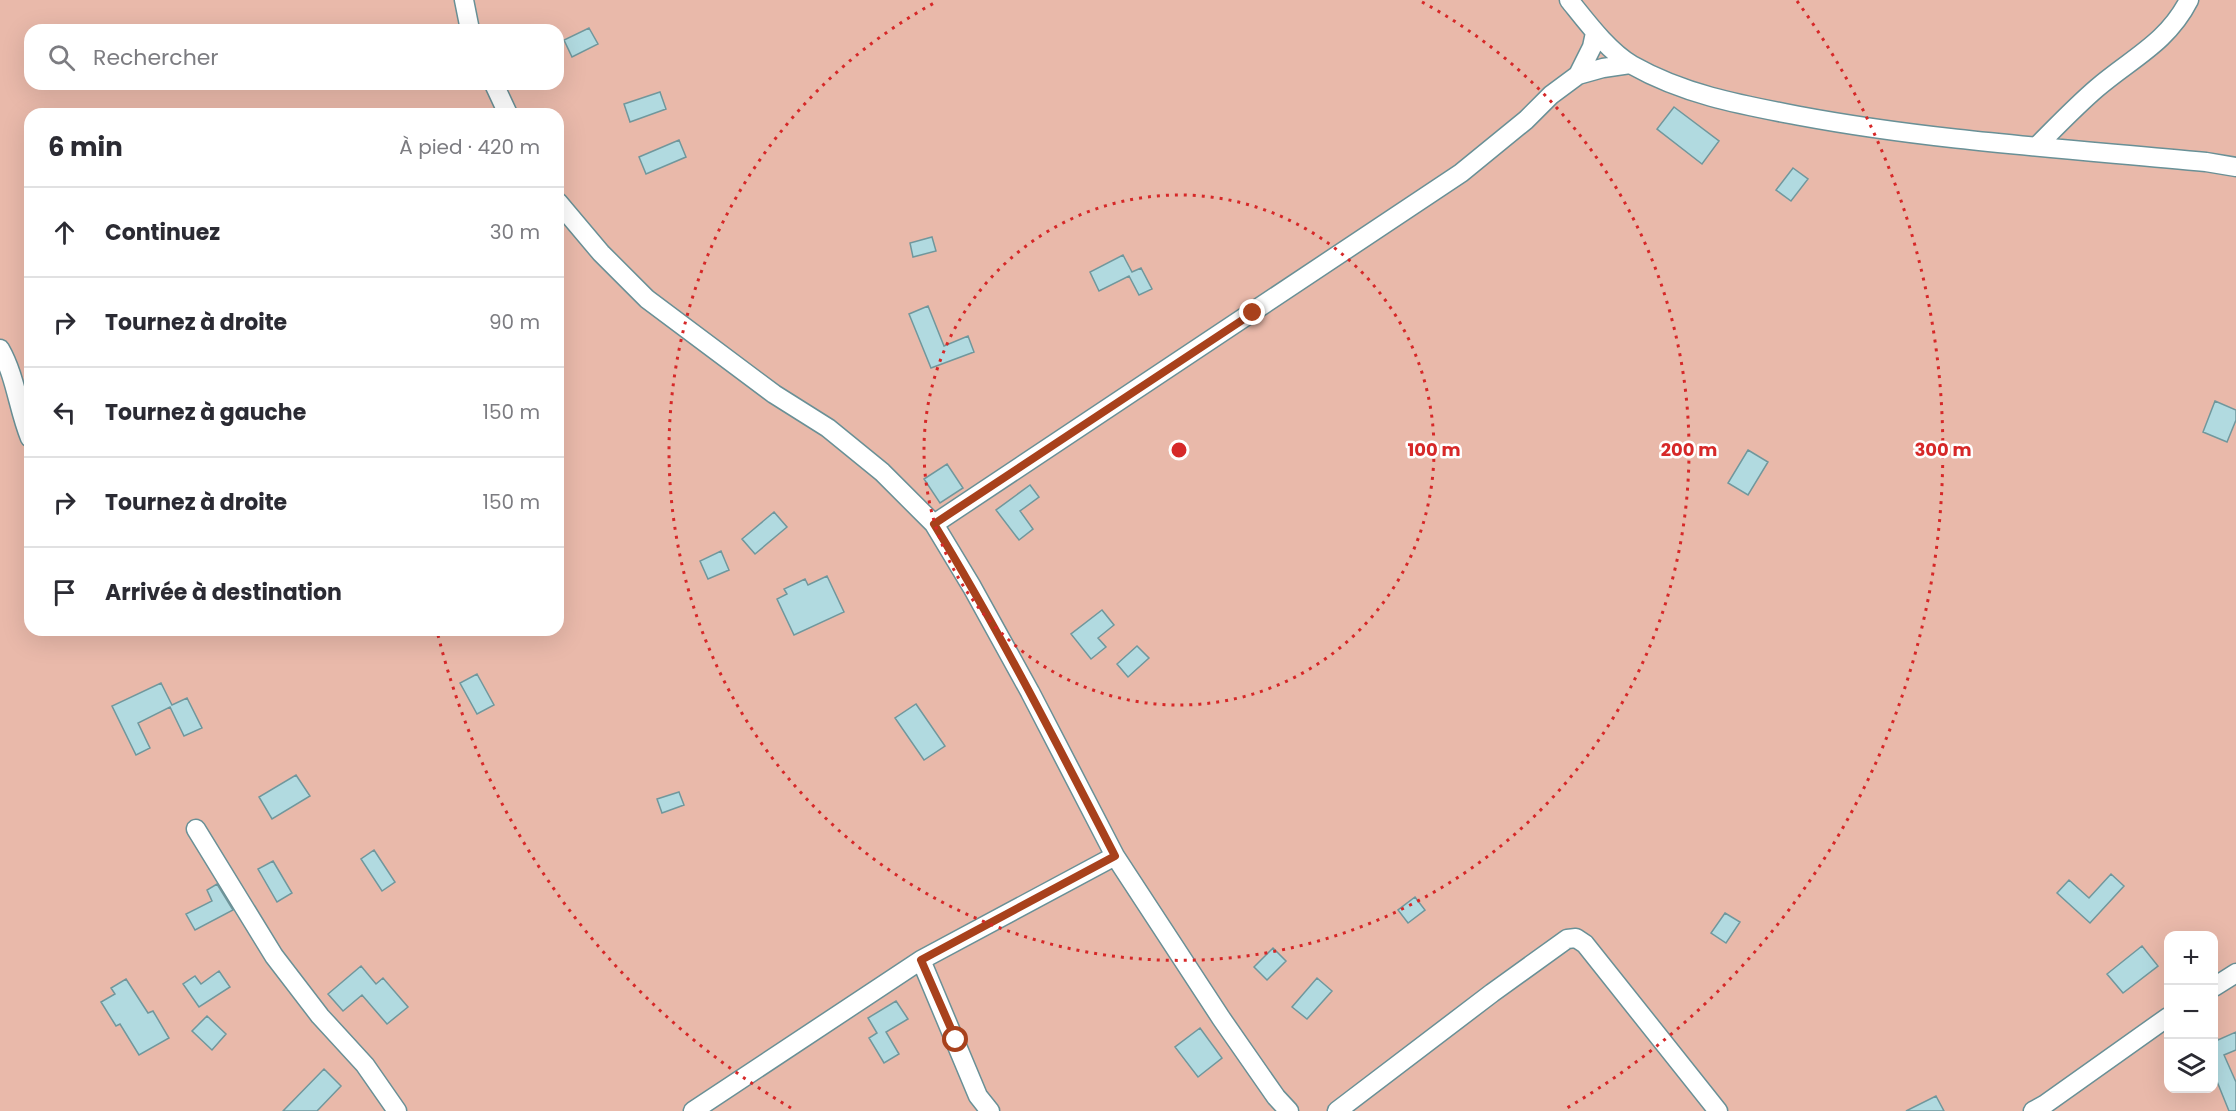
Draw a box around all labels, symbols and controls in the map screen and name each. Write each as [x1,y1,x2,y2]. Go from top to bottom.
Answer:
search box [24,24,564,90]
icon: search [45,41,78,74]
text: Rechercher [93,42,219,73]
text: 6 min [48,129,123,165]
text: À pied · 420 m [399,133,540,161]
icon: ahead [48,216,81,249]
text: Continuez [105,217,220,248]
text: 30 m [490,218,540,246]
route end [1239,299,1265,325]
icon: right [48,306,81,339]
text: Tournez à droite [105,307,287,338]
text: 90 m [489,308,540,336]
icon: left [48,396,81,429]
text: Tournez à gauche [105,397,306,428]
text: 150 m [483,398,540,426]
text: 100 m [1407,437,1461,462]
text: 200 m [1661,437,1717,462]
text: 300 m [1914,437,1972,462]
centre of rings [1169,440,1189,460]
icon: right [48,486,81,519]
text: Tournez à droite [105,487,287,518]
text: 150 m [483,488,540,516]
icon: arrive [48,576,81,609]
text: Arrivée à destination [105,577,342,608]
map controls [2164,931,2218,1093]
button: + [2164,931,2218,985]
button: − [2164,985,2218,1039]
route start [942,1026,968,1052]
button: layers [2164,1039,2218,1093]

